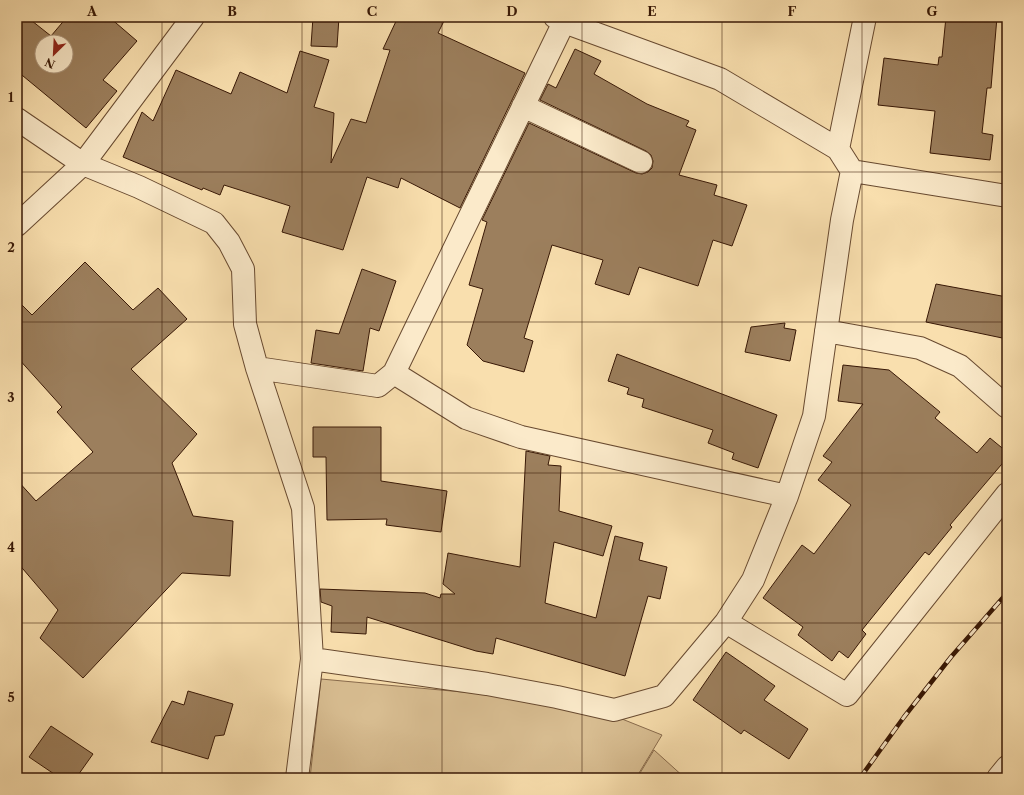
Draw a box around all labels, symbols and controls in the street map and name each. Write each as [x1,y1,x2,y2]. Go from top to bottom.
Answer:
text: A [86,3,98,19]
text: B [227,3,237,19]
text: C [367,3,377,19]
text: D [506,3,518,19]
text: E [647,3,657,19]
text: F [788,3,797,19]
text: G [926,3,938,19]
north arrow [34,34,74,74]
text: N [42,55,57,71]
text: 1 [8,89,14,105]
text: 2 [7,239,15,255]
text: 3 [7,389,15,405]
text: 4 [7,539,15,555]
text: 5 [7,689,15,705]

